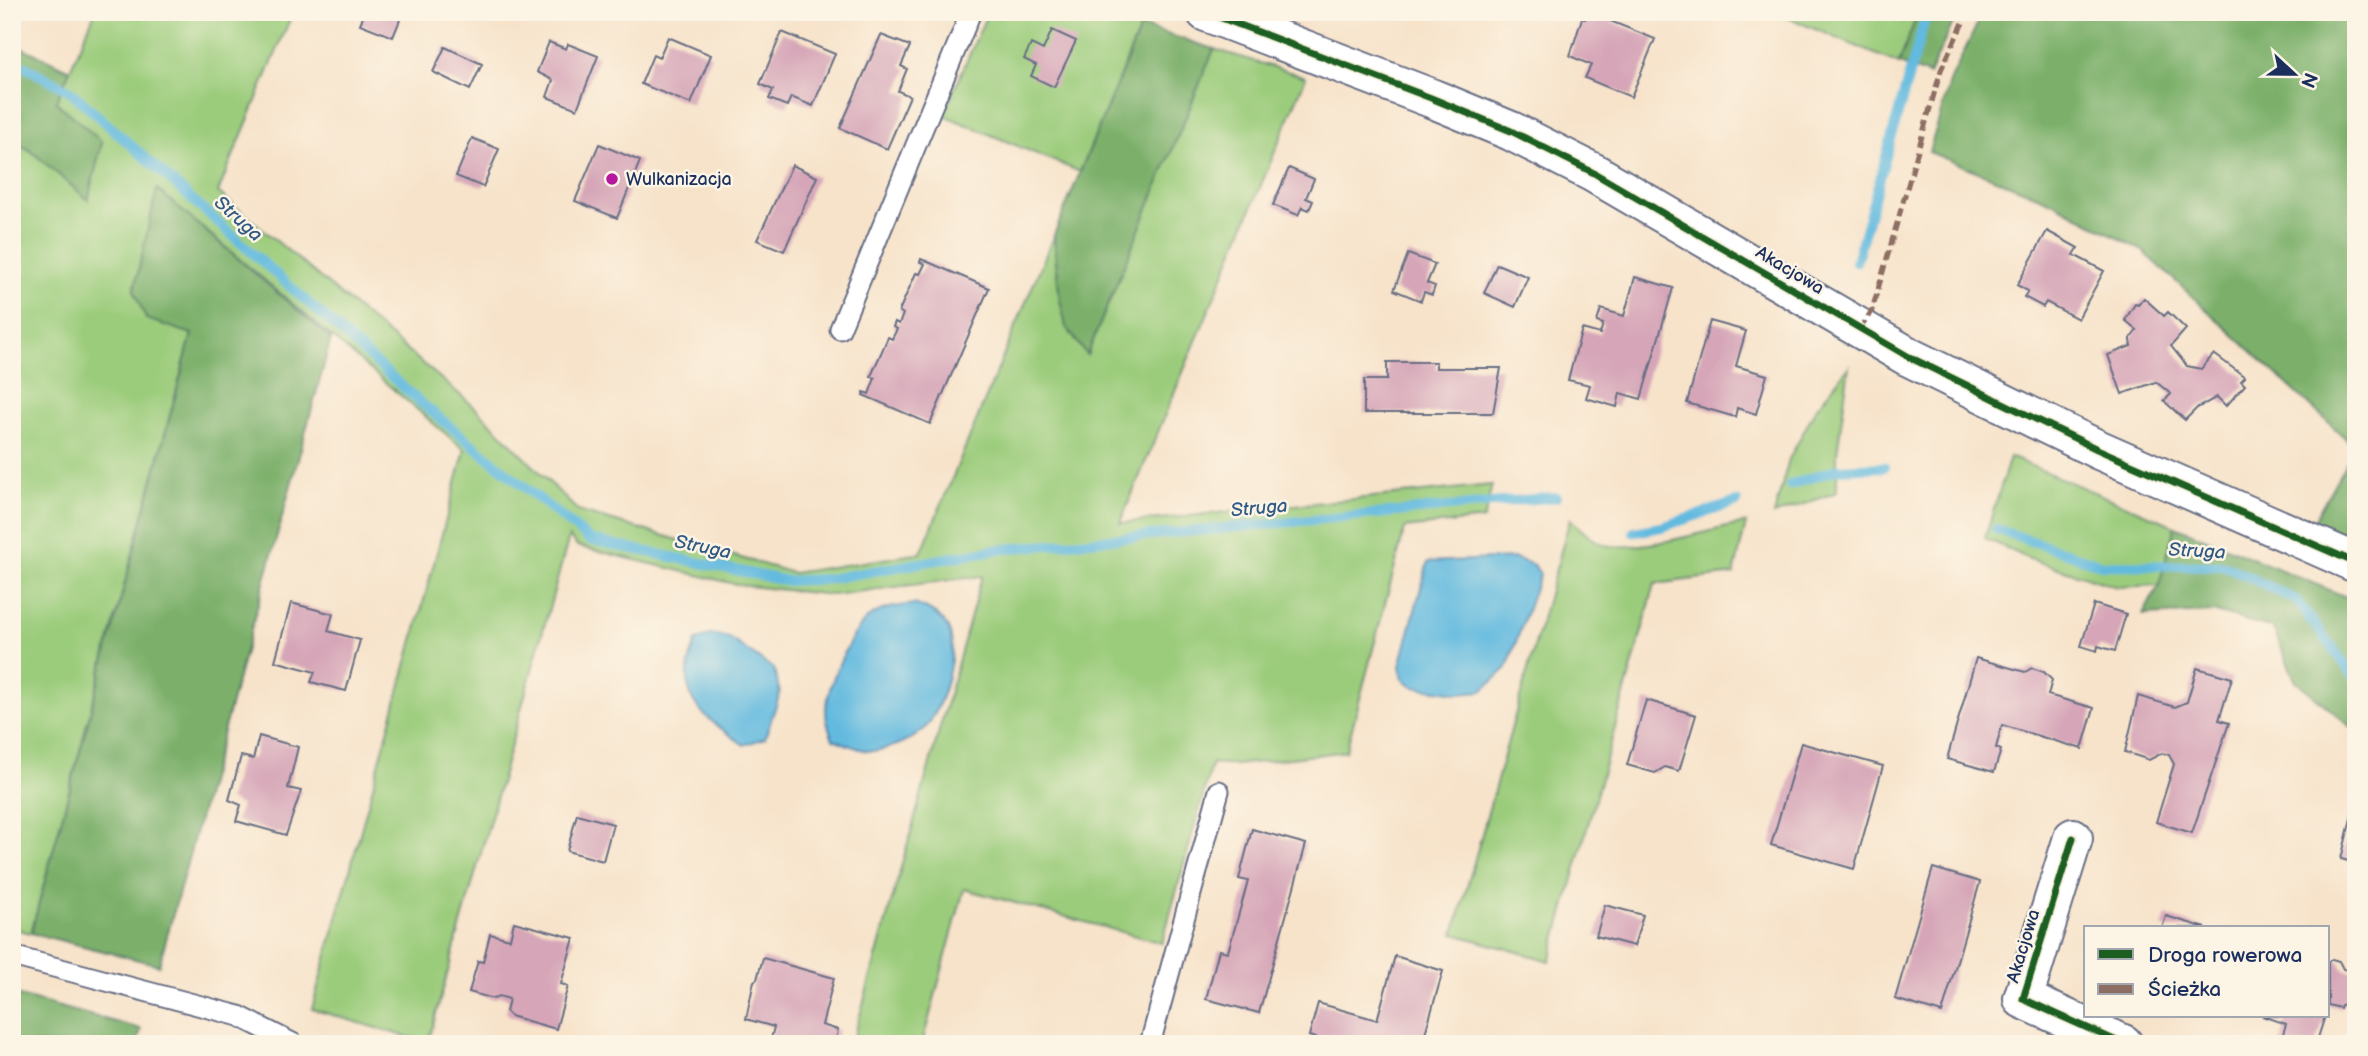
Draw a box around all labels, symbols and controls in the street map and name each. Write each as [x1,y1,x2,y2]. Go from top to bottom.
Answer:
north arrow [2260,38,2330,108]
text: N [2295,69,2322,91]
place label: Wulkanizacja [626,169,732,190]
marker: Wulkanizacja [604,171,620,187]
water label: Struga [209,191,267,247]
street label: Akacjowa [1752,242,1828,299]
water label: Struga [1230,495,1289,522]
water label: Struga [672,530,733,565]
water label: Struga [2168,539,2226,564]
street label: Akacjowa [2002,907,2045,985]
legend [2084,926,2330,1018]
text: Droga rowerowa [2148,943,2302,968]
text: Ścieżka [2148,977,2221,1002]

